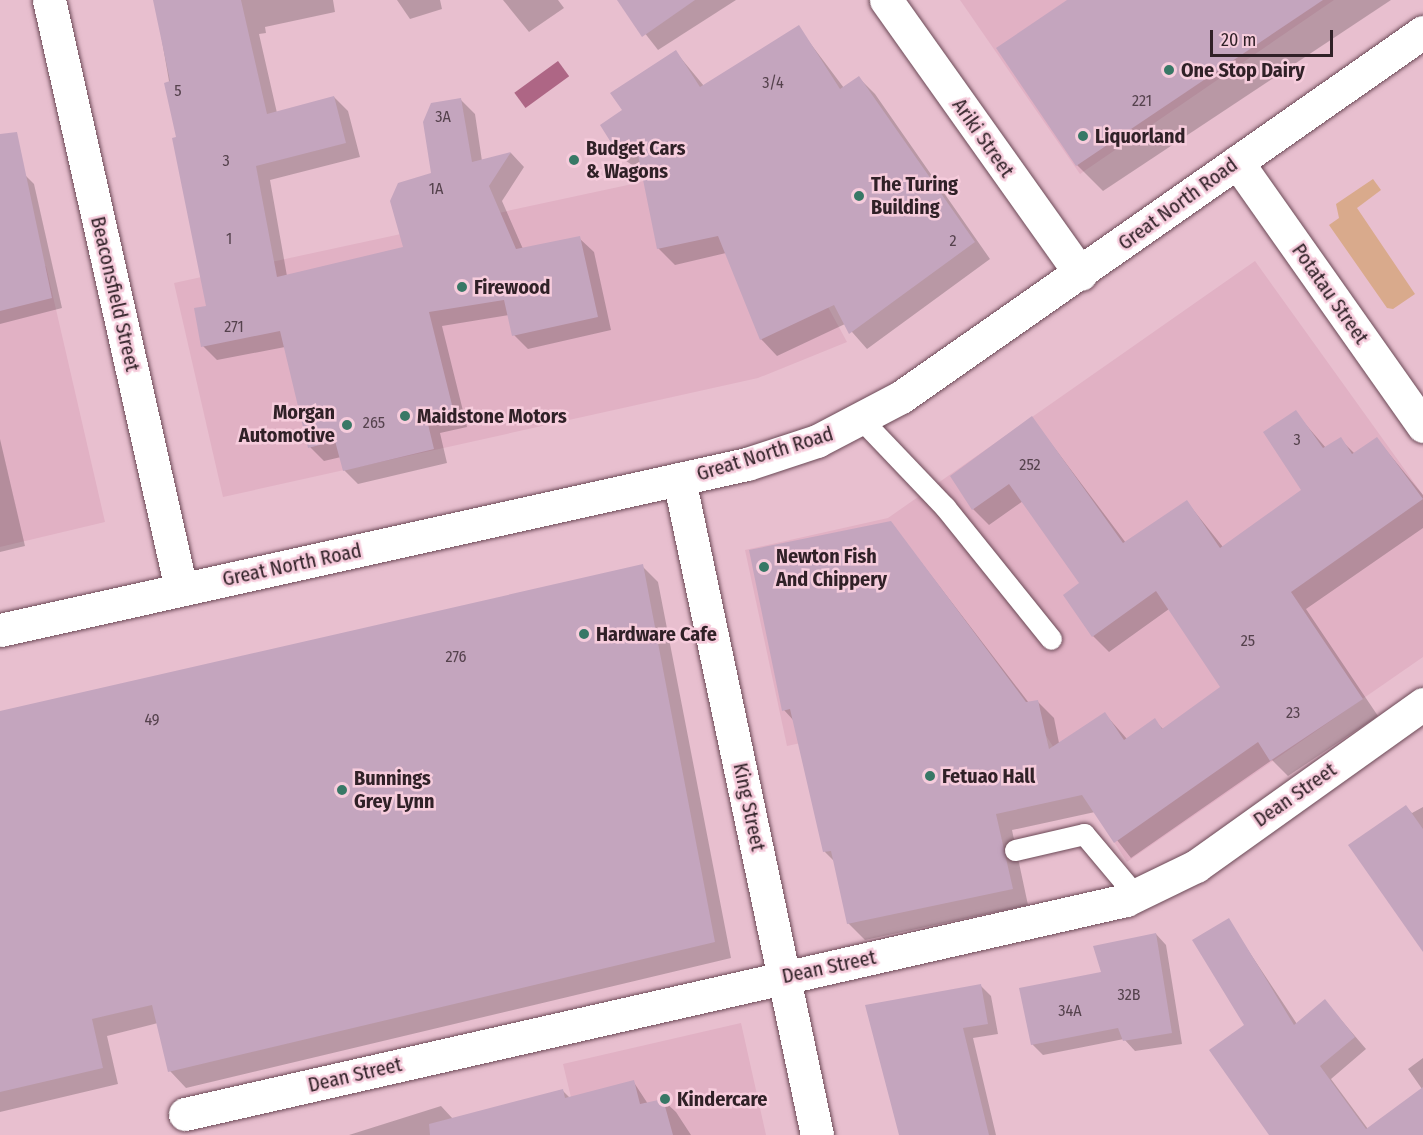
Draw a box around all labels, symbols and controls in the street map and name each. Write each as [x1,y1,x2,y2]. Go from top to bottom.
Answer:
scale bar [1213,18,1336,56]
text: 20 m [1221,29,1256,51]
place label: One Stop Dairy [1181,58,1305,82]
marker: One Stop Dairy [1162,63,1176,77]
house number: 3/4 [762,73,784,93]
house number: 5 [174,81,182,101]
house number: 221 [1132,91,1152,111]
street label: Ariki Street [947,94,1019,182]
house number: 3A [435,107,451,127]
place label: Liquorland [1095,124,1185,148]
marker: Liquorland [1076,129,1090,143]
place label: Budget Cars & Wagons [586,136,685,183]
house number: 3 [222,151,230,171]
marker: Budget Cars & Wagons [567,153,581,167]
street label: Great North Road [1114,153,1242,255]
place label: The Turing Building [871,172,958,219]
house number: 1A [429,179,443,199]
marker: The Turing Building [852,189,866,203]
street label: Beaconsfield Street [85,214,145,374]
house number: 1 [226,229,232,249]
house number: 2 [949,231,957,251]
street label: Potatau Street [1287,239,1373,349]
place label: Firewood [474,275,550,299]
marker: Firewood [455,280,469,294]
house number: 271 [224,317,244,337]
place label: Morgan Automotive [239,401,335,448]
place label: Maidstone Motors [417,404,567,428]
marker: Maidstone Motors [398,409,412,423]
house number: 265 [363,413,385,433]
marker: Morgan Automotive [340,418,354,432]
street label: Great North Road [694,422,836,486]
house number: 3 [1293,430,1301,450]
house number: 252 [1019,455,1041,475]
street label: Great North Road [220,539,364,591]
place label: Newton Fish And Chippery [776,544,887,591]
marker: Newton Fish And Chippery [757,560,771,574]
place label: Hardware Cafe [596,622,717,646]
marker: Hardware Cafe [577,627,591,641]
house number: 25 [1241,631,1255,651]
house number: 276 [446,647,466,667]
house number: 23 [1286,703,1300,723]
house number: 49 [144,710,160,730]
street label: Dean Street [1249,758,1341,832]
street label: King Street [728,761,770,853]
place label: Fetuao Hall [942,764,1035,788]
place label: Bunnings Grey Lynn [354,766,435,813]
marker: Fetuao Hall [923,769,937,783]
marker: Bunnings Grey Lynn [335,783,349,797]
street label: Dean Street [780,945,878,989]
house number: 32B [1118,985,1140,1005]
house number: 34A [1058,1001,1082,1021]
street label: Dean Street [306,1053,404,1097]
place label: Kindercare [677,1087,767,1111]
marker: Kindercare [658,1092,672,1106]

